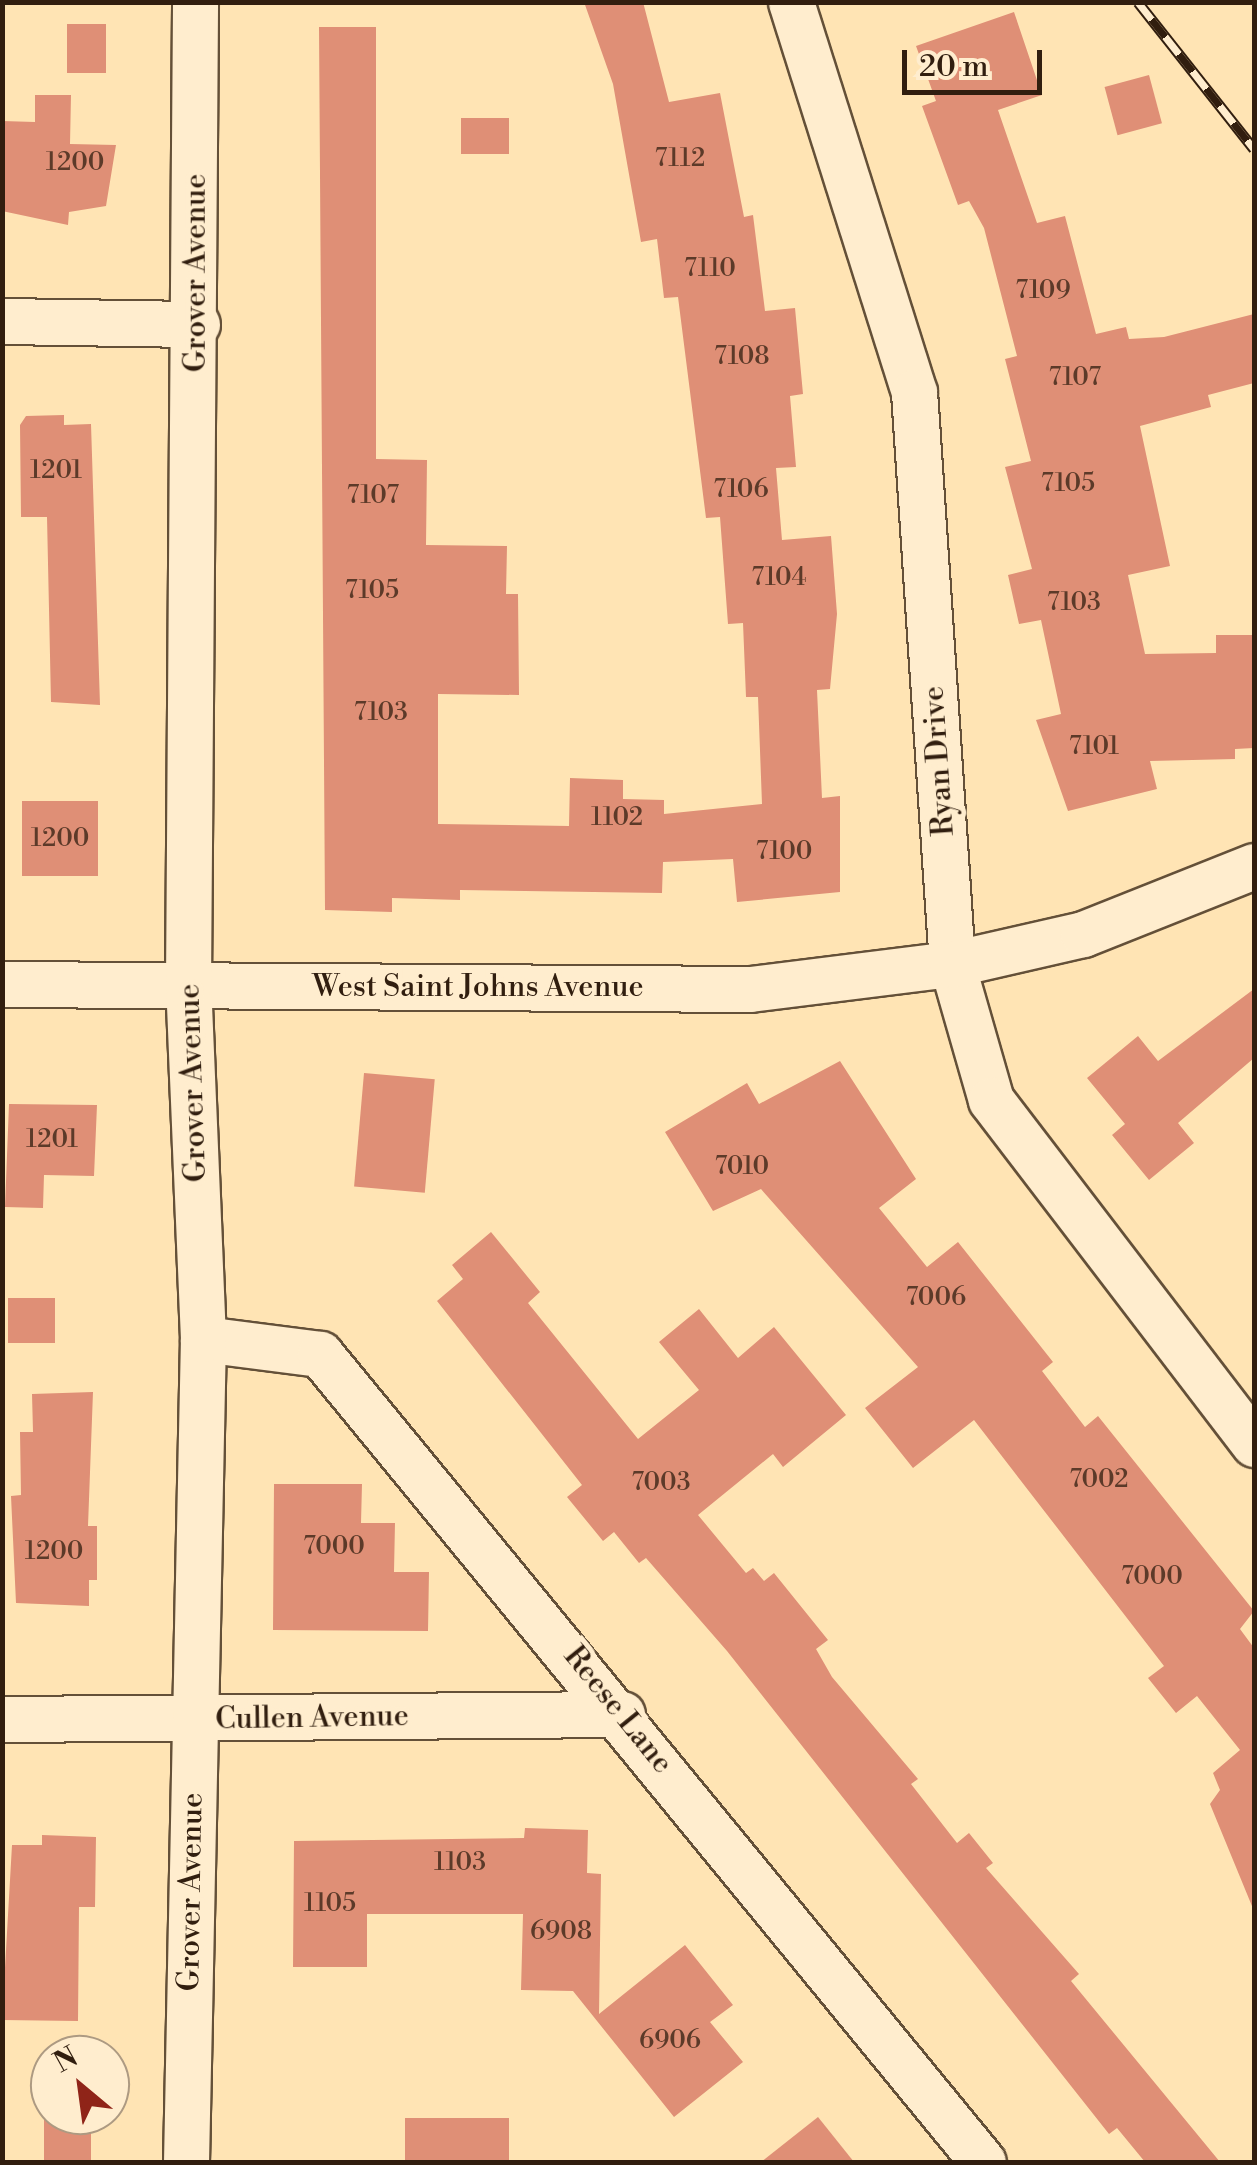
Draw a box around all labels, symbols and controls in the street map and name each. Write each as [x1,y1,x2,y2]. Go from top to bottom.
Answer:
scale bar [907,30,1047,92]
text: 20 m [919,48,988,86]
house number: 7112 [655,144,705,174]
house number: 1200 [46,148,104,178]
street label: Grover Avenue [178,174,214,372]
house number: 7110 [684,254,736,284]
house number: 7109 [1015,276,1071,306]
house number: 7108 [714,342,770,372]
house number: 7107 [1049,363,1101,393]
house number: 1201 [30,456,82,486]
house number: 7105 [1041,469,1095,499]
house number: 7106 [713,475,769,505]
house number: 7107 [347,481,399,511]
house number: 7104 [752,563,806,593]
house number: 7105 [345,576,399,606]
house number: 7103 [1047,588,1101,618]
street label: Ryan Drive [916,685,962,837]
house number: 7103 [354,698,408,728]
house number: 7101 [1069,732,1119,762]
house number: 1102 [591,803,643,833]
house number: 1200 [31,824,89,854]
house number: 7100 [756,837,812,867]
street label: West Saint Johns Avenue [312,969,644,1005]
street label: Grover Avenue [172,983,214,1183]
house number: 1201 [26,1125,78,1155]
house number: 7010 [715,1152,769,1182]
house number: 7006 [906,1283,966,1313]
house number: 7002 [1070,1465,1128,1495]
house number: 7003 [632,1468,690,1498]
house number: 7000 [303,1532,365,1562]
house number: 1200 [25,1537,83,1567]
house number: 7000 [1121,1562,1183,1592]
street label: Reese Lane [556,1639,680,1781]
street label: Cullen Avenue [215,1698,409,1738]
street label: Grover Avenue [171,1792,211,1992]
house number: 1103 [434,1848,486,1878]
house number: 1105 [304,1889,356,1919]
house number: 6908 [530,1917,592,1947]
house number: 6906 [639,2026,701,2056]
north arrow [30,2035,130,2135]
text: N [48,2039,84,2081]

